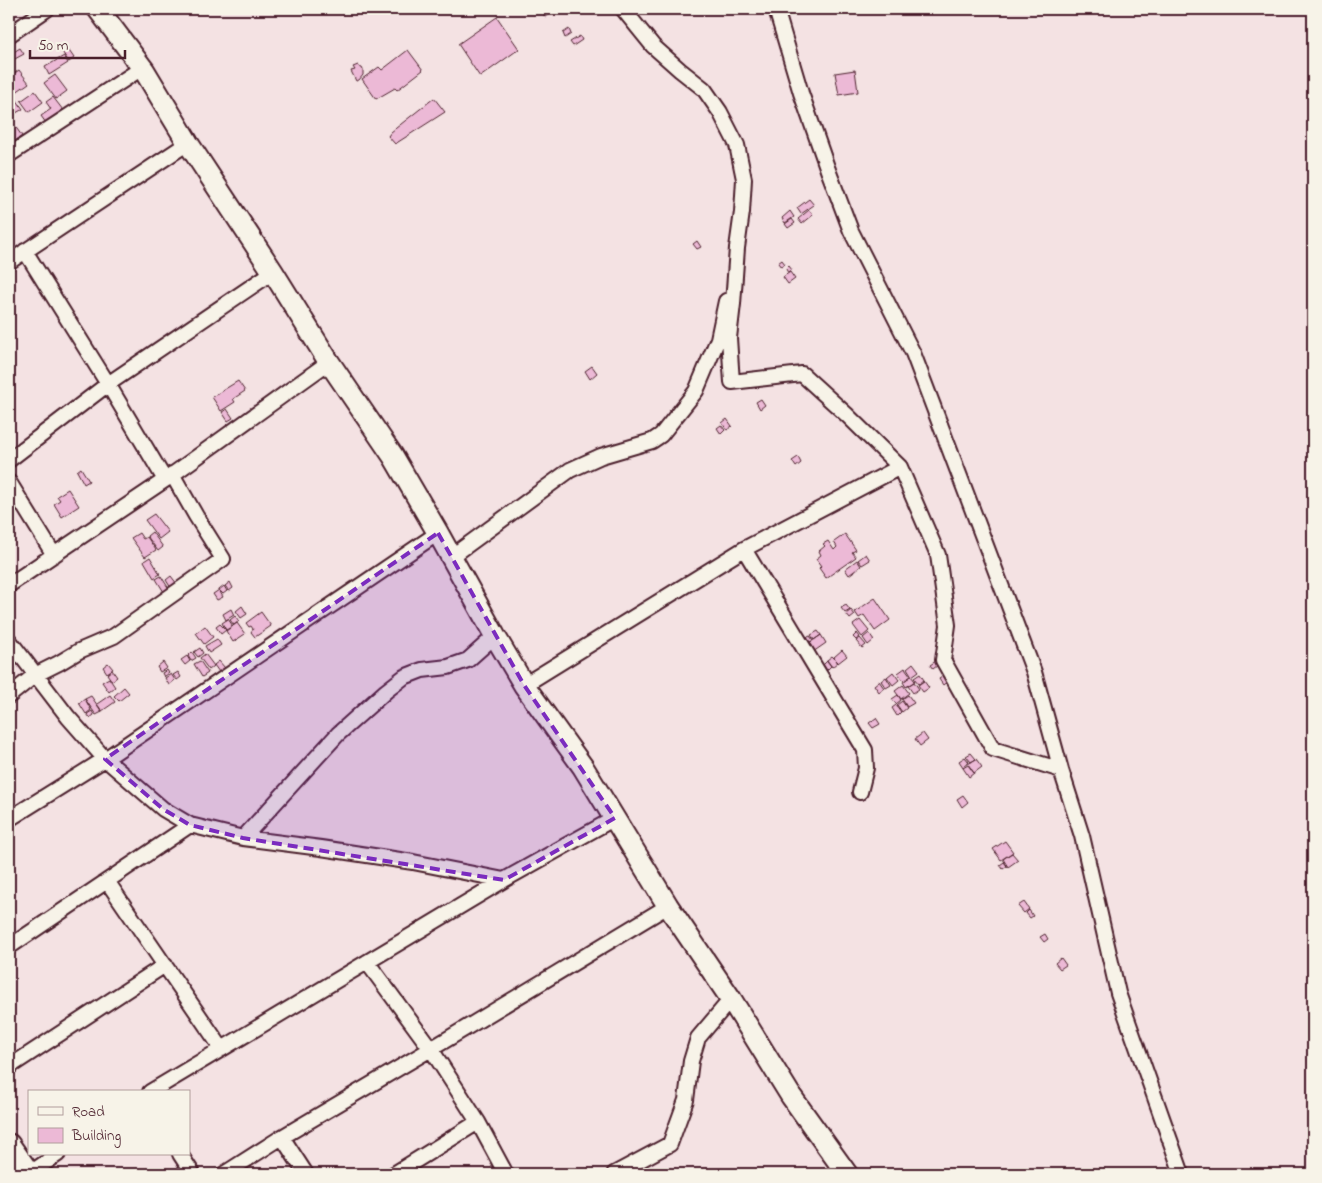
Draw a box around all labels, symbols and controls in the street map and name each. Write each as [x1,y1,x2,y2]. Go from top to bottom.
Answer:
scale bar [30,28,125,60]
text: 50 m [38,35,69,57]
legend [28,1090,190,1156]
text: Road [72,1101,105,1123]
text: Building [71,1125,121,1148]

